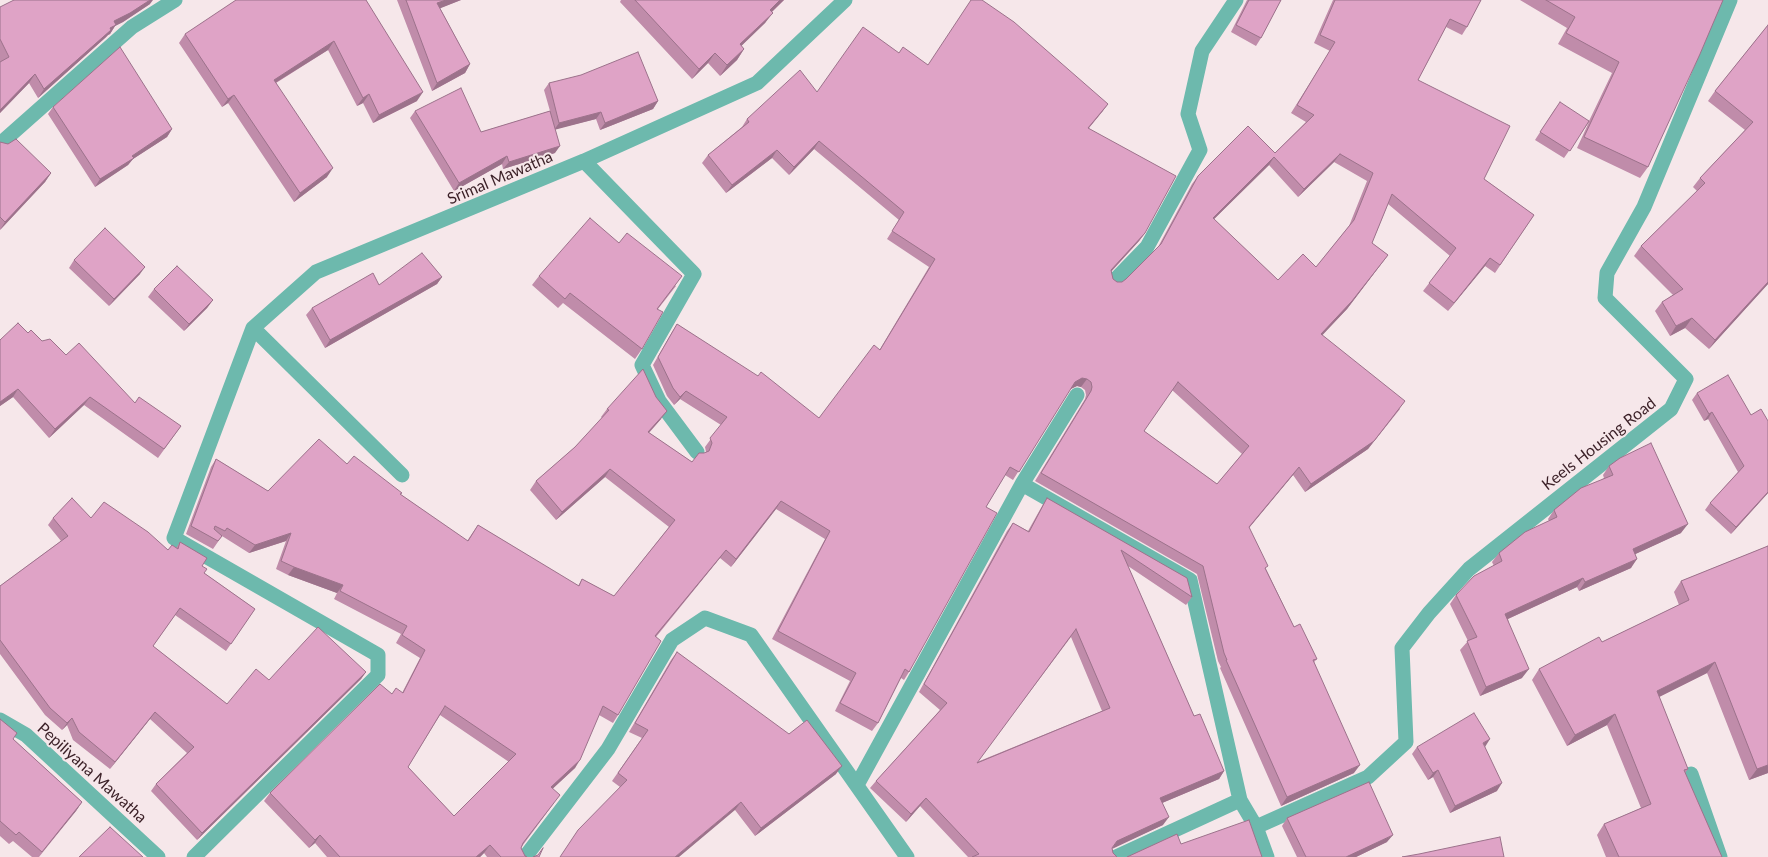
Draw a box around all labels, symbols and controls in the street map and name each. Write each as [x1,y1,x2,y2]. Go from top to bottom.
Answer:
street label: Srimal Mawatha [444,147,556,209]
street label: Keels Housing Road [1538,394,1660,494]
street label: Pepiliyana Mawatha [33,719,151,827]

